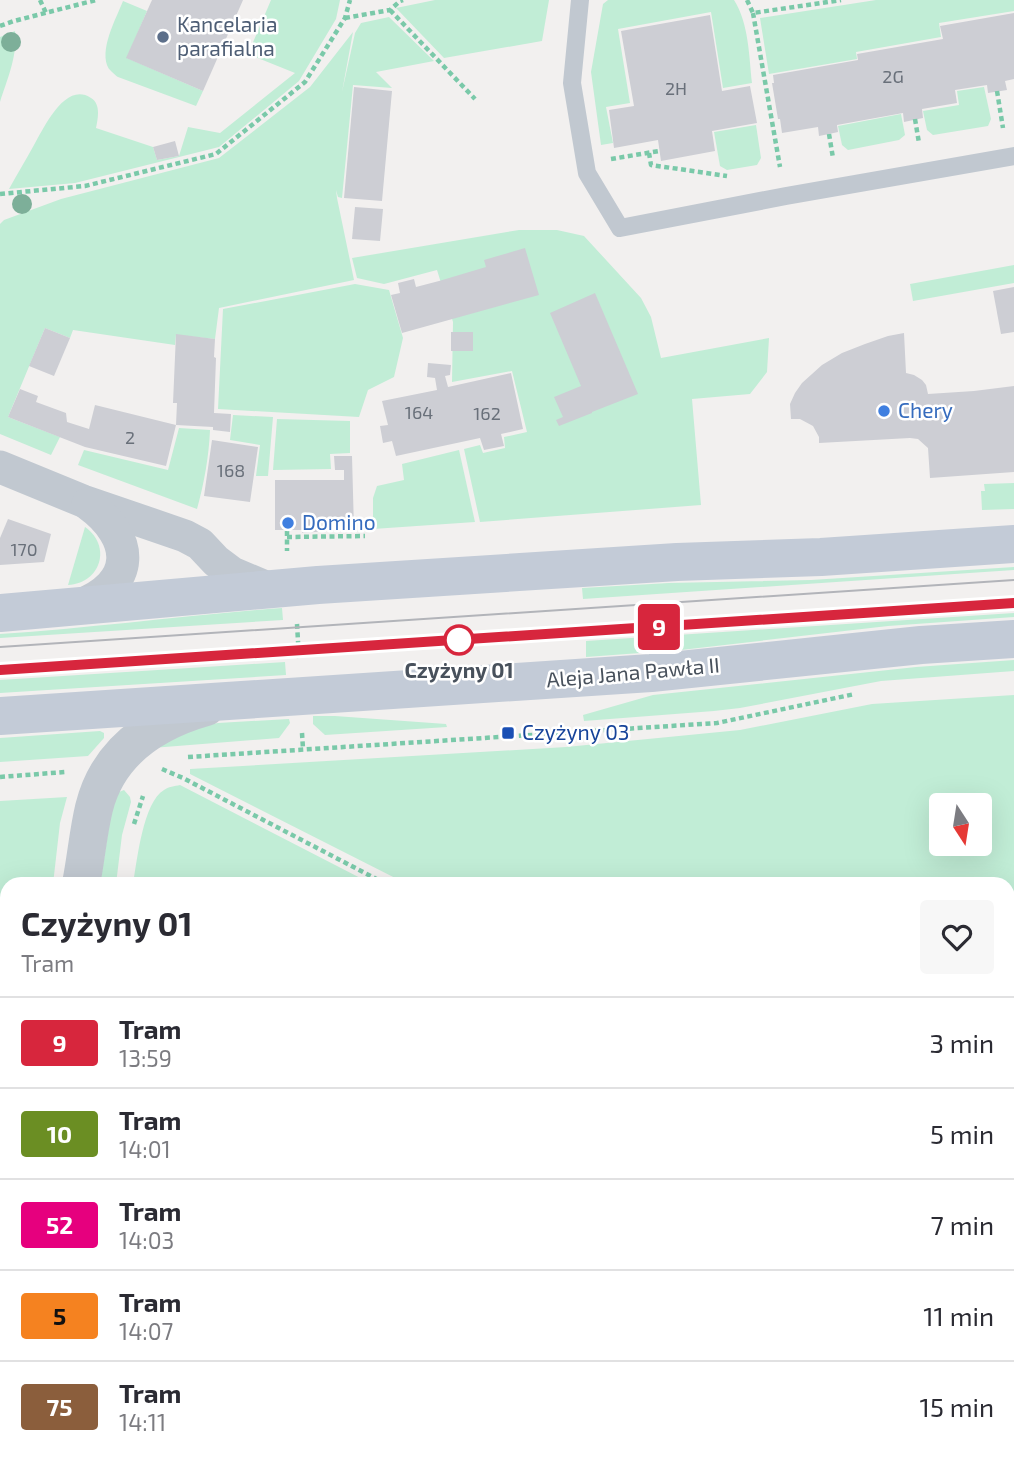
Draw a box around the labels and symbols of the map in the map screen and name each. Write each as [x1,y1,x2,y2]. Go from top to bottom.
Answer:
place label: Kancelaria parafialna [177,11,277,60]
marker: Kancelaria parafialna [155,29,171,45]
house number: 2G [882,65,904,87]
house number: 2H [665,77,687,99]
place label: Chery [898,397,953,422]
house number: 164 [405,401,433,423]
house number: 162 [473,402,501,424]
marker: Chery [876,403,892,419]
house number: 2 [125,426,135,448]
house number: 168 [217,459,245,481]
place label: Domino [302,509,376,534]
marker: Domino [280,515,296,531]
house number: 170 [10,538,38,560]
line badge: 9 [636,604,682,650]
marker: Czyżyny 01 [444,625,474,655]
street label: Aleja Jana Pawła II [545,651,721,693]
place label: Czyżyny 01 [404,657,514,683]
place label: Czyżyny 03 [522,719,629,744]
marker: Czyżyny 03 [500,725,516,741]
north arrow [929,793,992,856]

